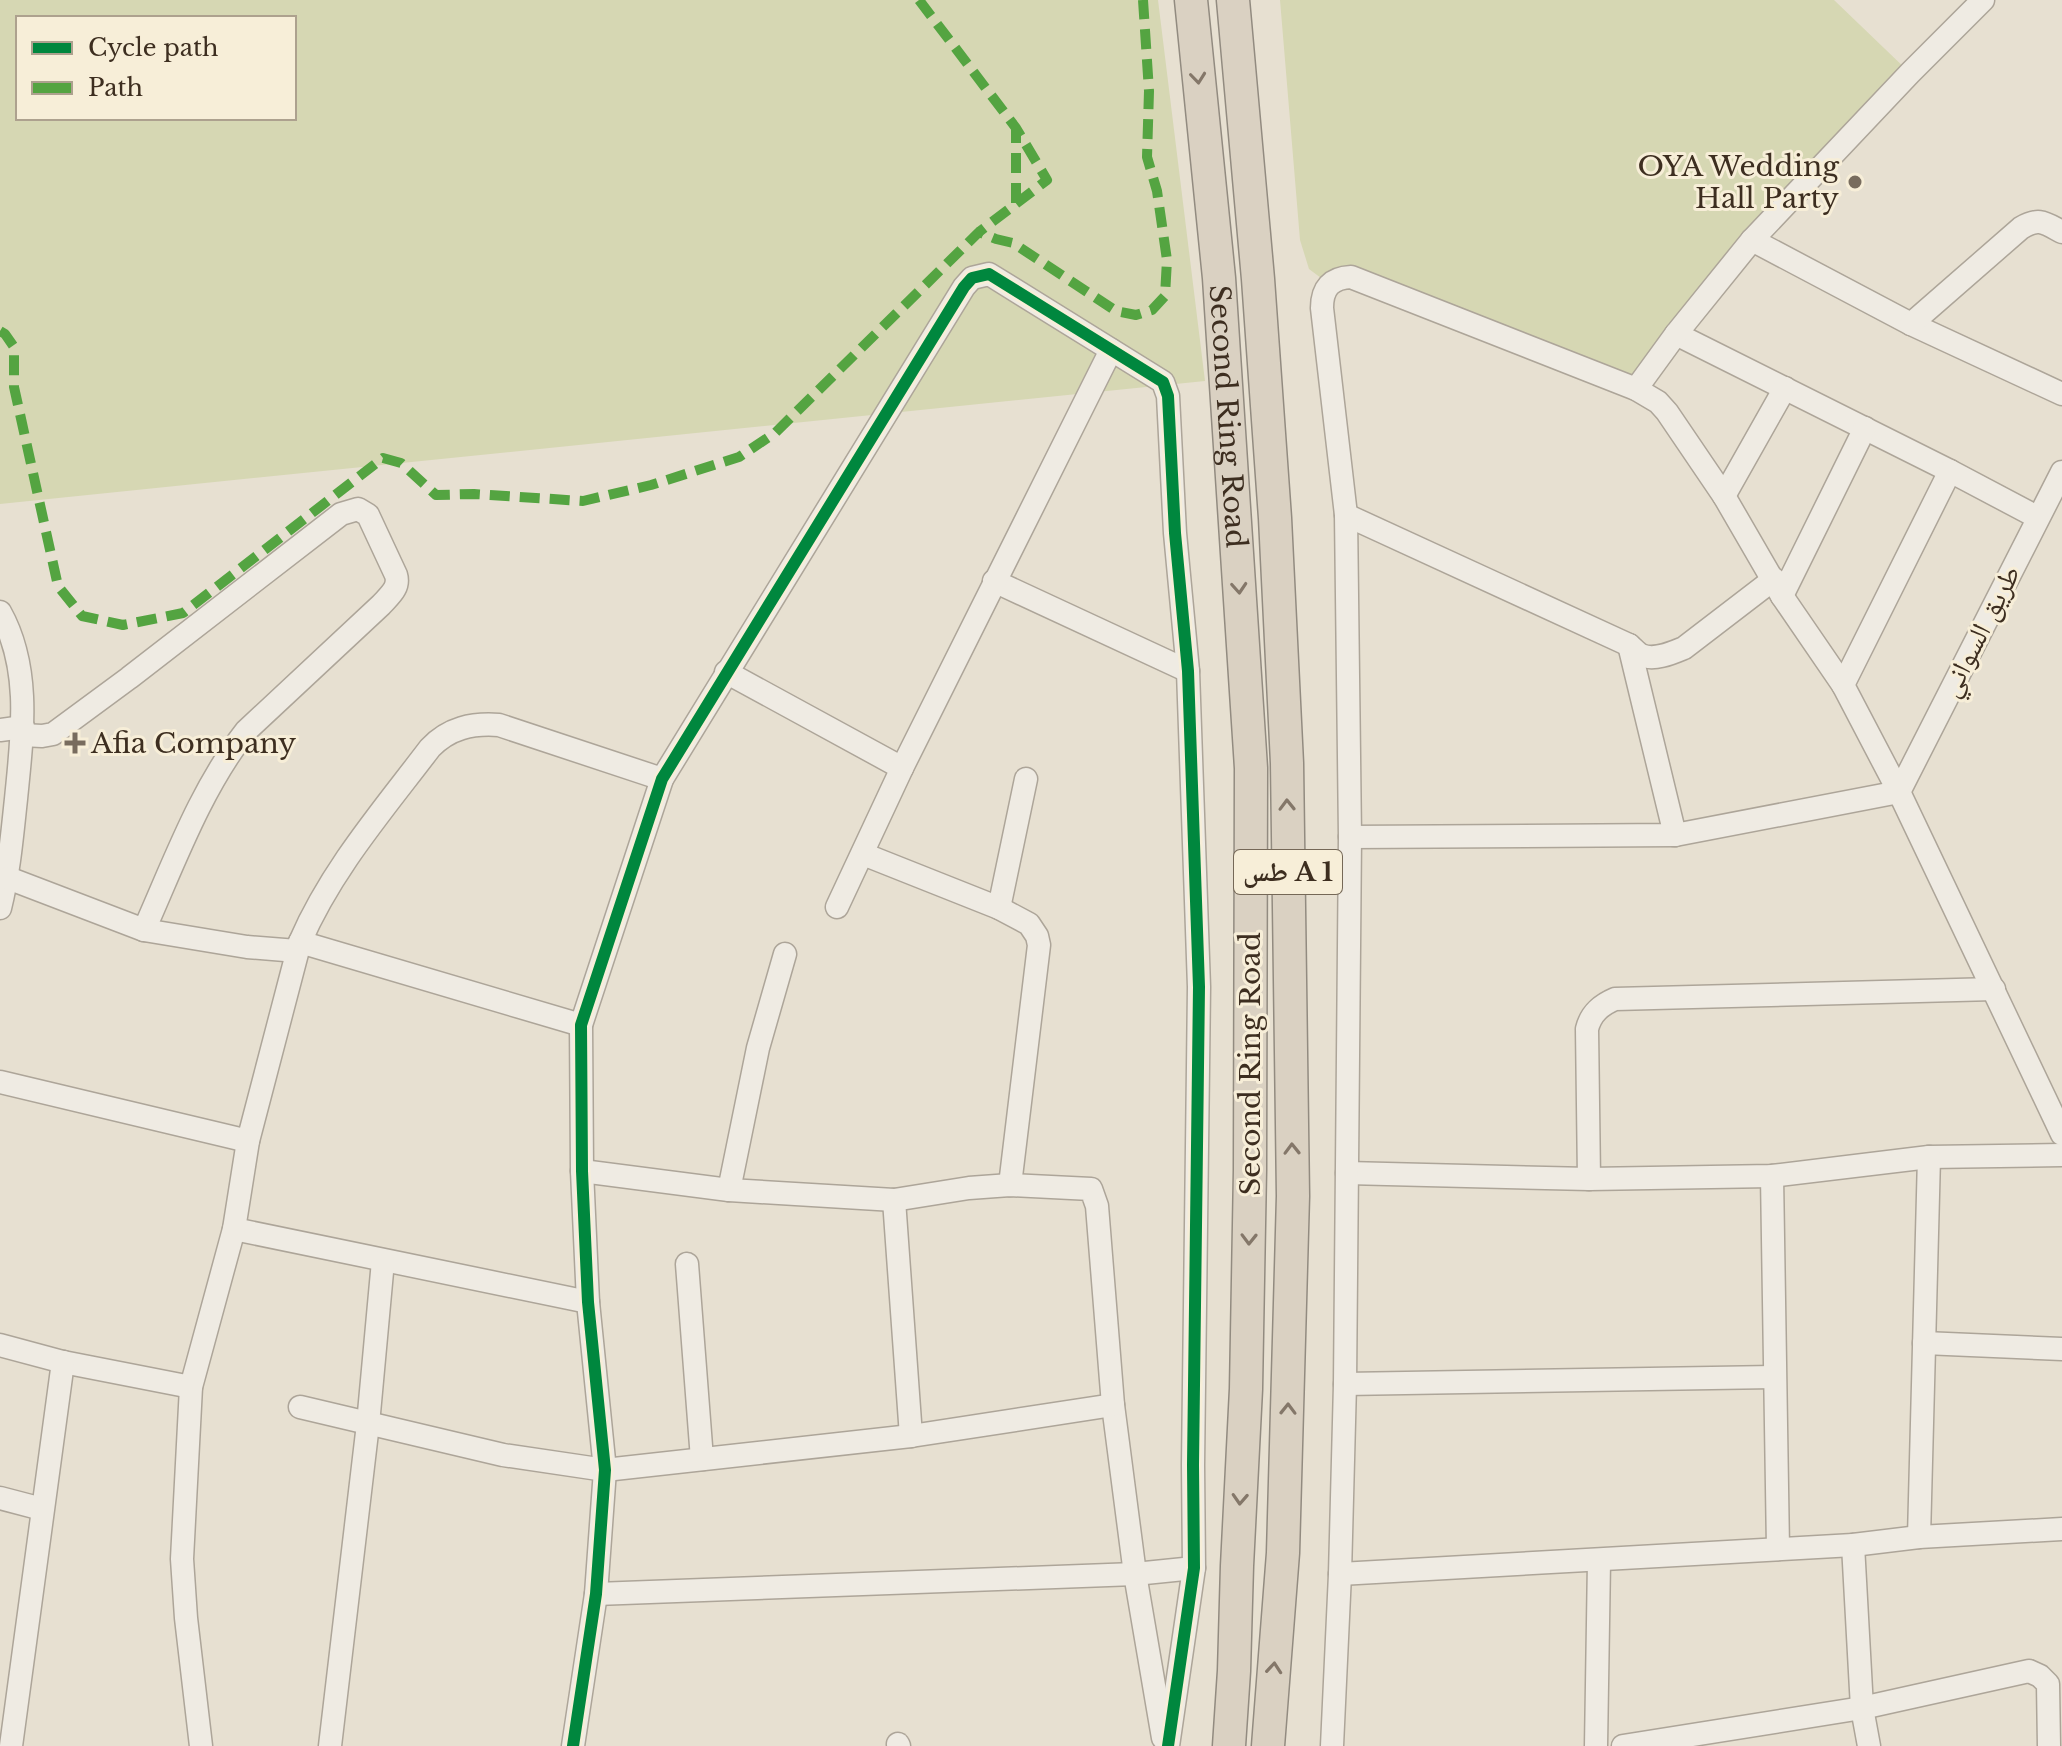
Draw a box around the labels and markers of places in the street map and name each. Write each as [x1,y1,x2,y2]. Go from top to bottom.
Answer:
place label: OYA Wedding Hall Party [1638,149,1840,216]
marker: OYA Wedding Hall Party [1846,173,1864,191]
place label: Afia Company [90,726,296,761]
marker: Afia Company [66,734,84,752]

